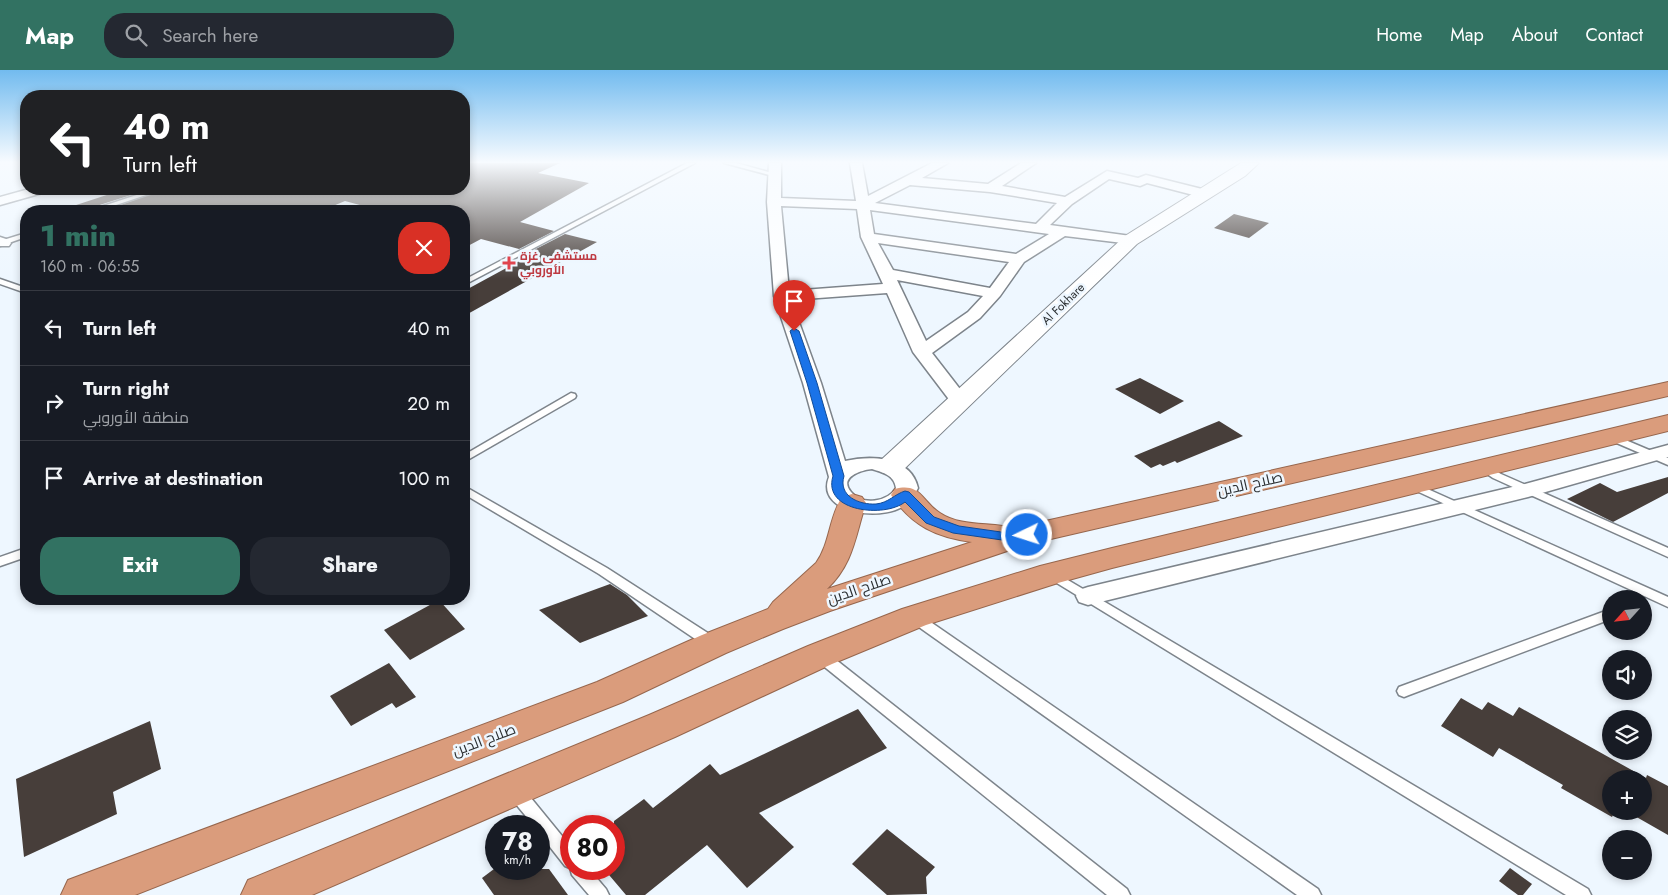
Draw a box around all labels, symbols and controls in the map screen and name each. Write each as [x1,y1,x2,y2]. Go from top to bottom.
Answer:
search box [104,13,454,58]
text: Map [25,18,74,53]
icon: search [122,21,150,49]
text: Search here [162,22,258,49]
text: Home [1376,22,1422,48]
text: Map [1450,22,1484,48]
text: About [1512,22,1557,48]
text: Contact [1585,22,1643,48]
text: 40 m [123,102,210,152]
icon: left [40,110,105,175]
text: Turn left [123,148,197,180]
text: 1 min [40,214,116,257]
button: close [398,222,450,274]
place label: مستشفى غزة الأوروبي [520,247,597,280]
text: 160 m · 06:55 [40,255,139,278]
marker: مستشفى غزة الأوروبي [502,256,516,270]
street label: Al Fokhare [1037,279,1089,329]
pin [773,280,815,331]
icon: arrive [780,287,808,315]
icon: left [40,314,68,342]
text: Turn left [83,315,156,342]
text: 40 m [407,315,450,342]
text: Turn right [83,375,169,402]
icon: right [40,389,68,417]
text: 20 m [407,390,450,417]
text: منطقة الأوروبي [83,406,189,429]
icon: arrive [40,464,68,492]
text: Arrive at destination [83,465,263,492]
text: 100 m [398,465,450,492]
street label: صلاح الدين [1215,466,1285,502]
position arrow [1000,508,1052,560]
button: Exit [40,537,240,595]
button: Share [250,537,450,595]
street label: صلاح الدين [824,568,894,610]
north arrow [1602,590,1652,640]
map controls [1602,590,1652,880]
button: sound [1602,650,1652,700]
button: layers [1602,710,1652,760]
street label: صلاح الدين [449,718,519,762]
button: + [1602,770,1652,820]
speed limit sign: 80 [560,815,625,880]
text: 78 [502,823,533,859]
button: − [1602,830,1652,880]
text: km/h [504,851,531,869]

